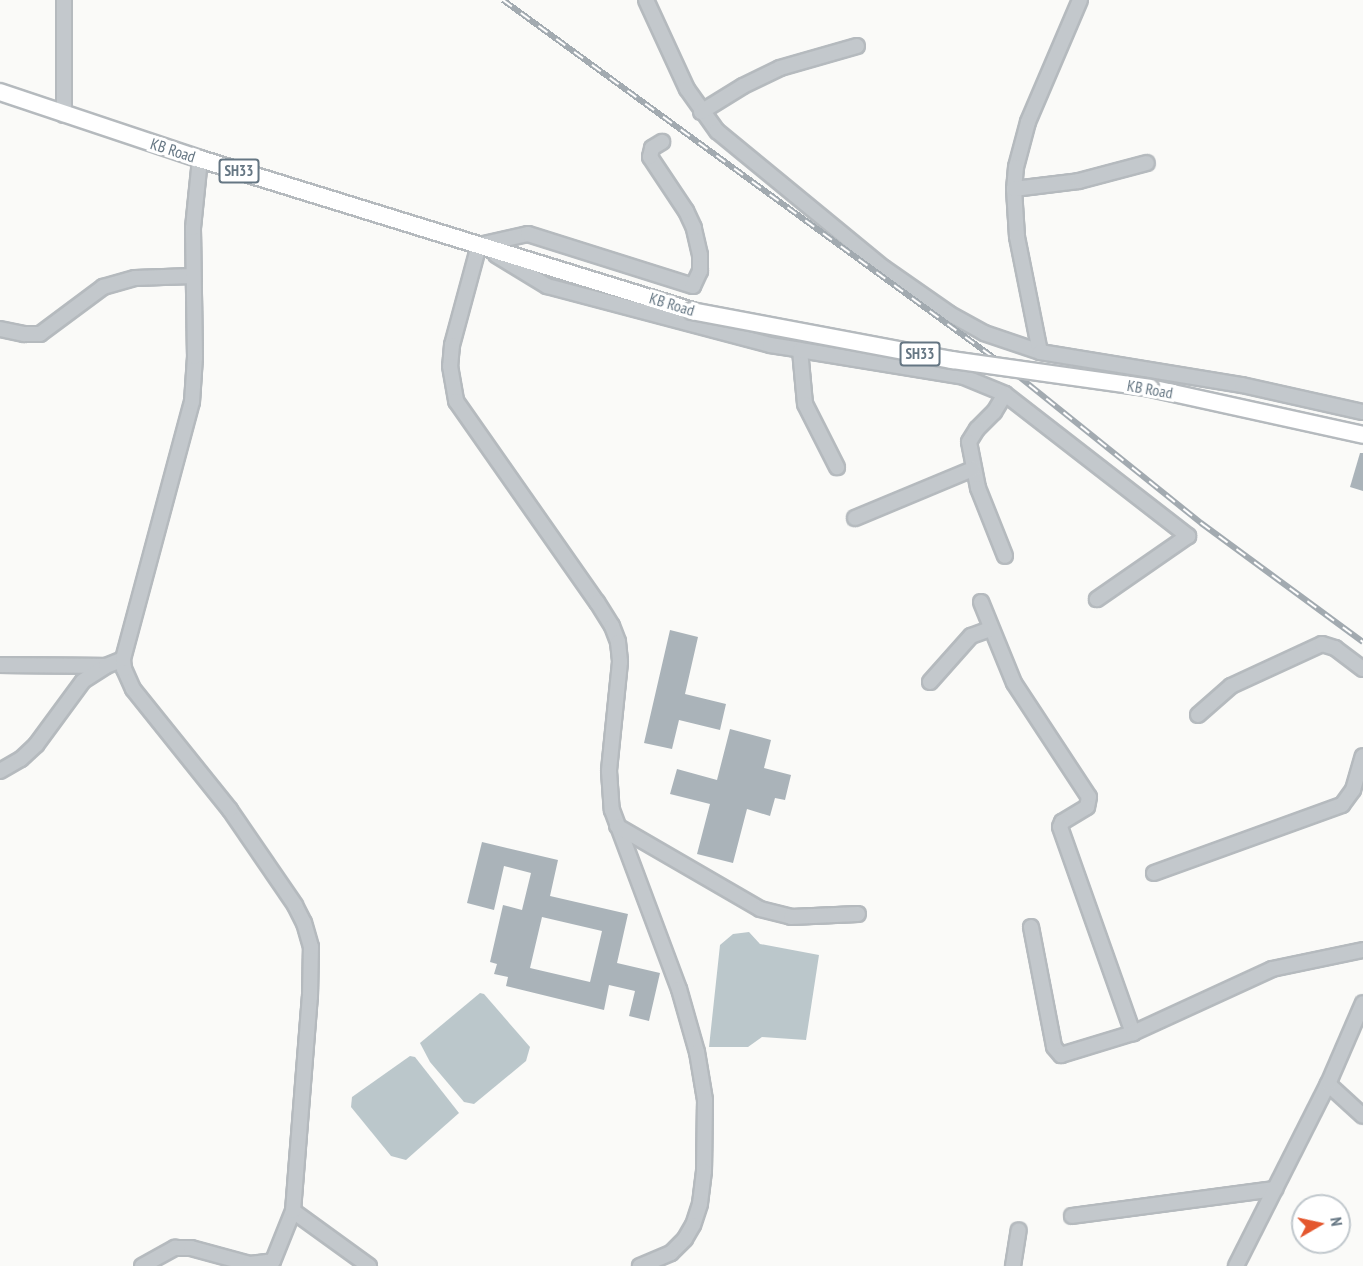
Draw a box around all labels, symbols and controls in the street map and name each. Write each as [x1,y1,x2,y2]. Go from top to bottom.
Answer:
street label: KB Road [148,134,198,166]
road number: SH33 [218,159,260,183]
street label: KB Road [647,288,697,320]
road number: SH33 [899,342,941,366]
street label: KB Road [1126,376,1174,402]
north arrow [1291,1194,1351,1254]
text: N [1326,1216,1347,1227]

